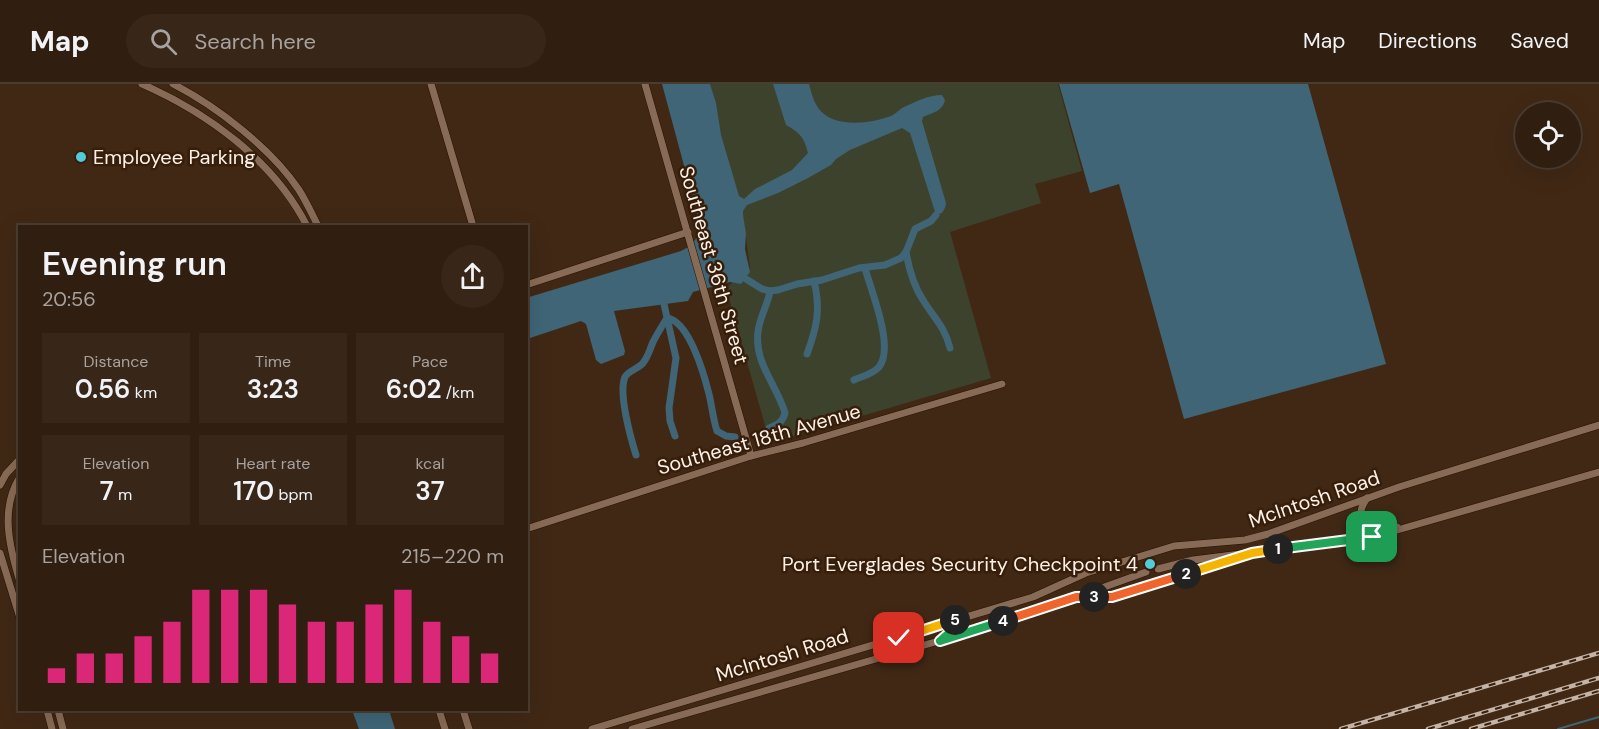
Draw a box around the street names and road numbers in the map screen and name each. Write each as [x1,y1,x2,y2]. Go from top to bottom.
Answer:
street label: Southeast 36th Street [673,163,755,367]
street label: Southeast 18th Avenue [654,398,864,480]
street label: McIntosh Road [1245,464,1383,534]
street label: McIntosh Road [713,623,851,687]

